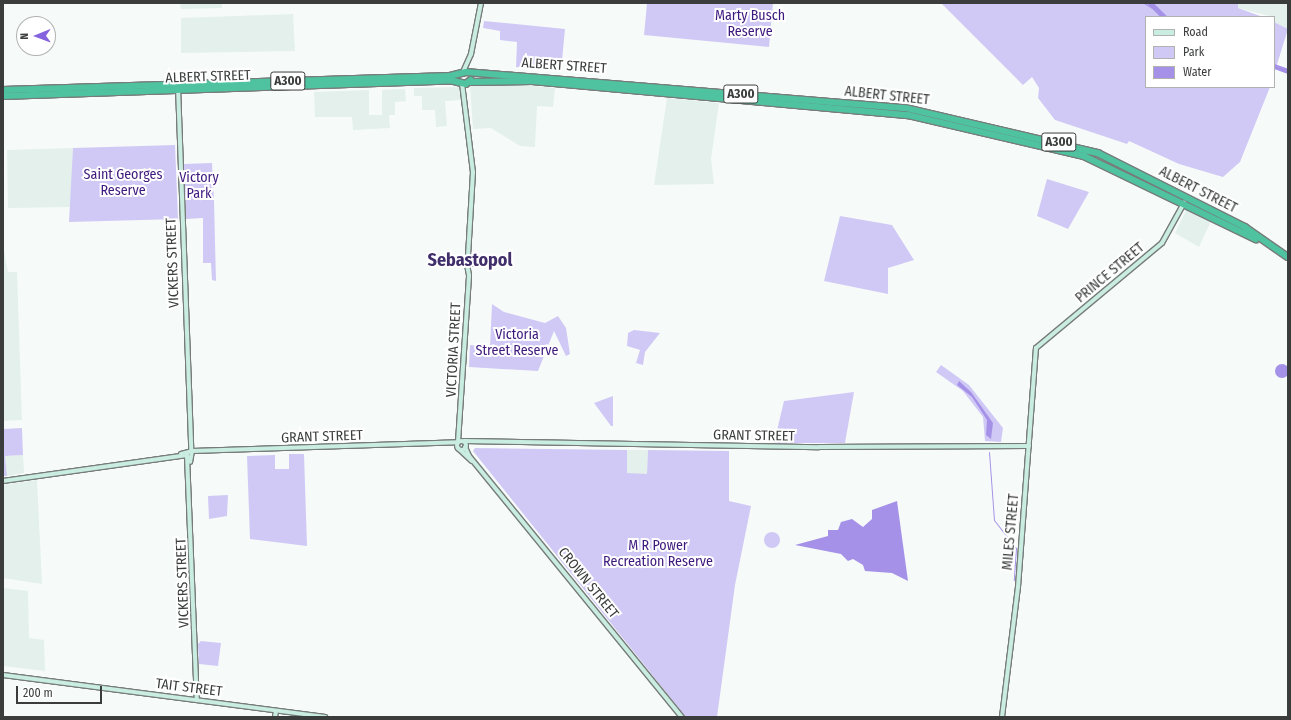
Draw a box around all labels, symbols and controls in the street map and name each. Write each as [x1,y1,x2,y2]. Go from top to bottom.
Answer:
park label: Marty Busch Reserve [715,8,785,40]
north arrow [16,16,56,56]
legend [1145,16,1275,88]
text: Road [1183,25,1208,39]
text: N [18,33,31,40]
text: Park [1183,45,1204,59]
street label: ALBERT STREET [521,55,607,77]
text: Water [1183,65,1211,79]
street label: ALBERT STREET [165,67,251,87]
road number: A300 [270,70,306,92]
road number: A300 [723,83,759,105]
street label: ALBERT STREET [844,83,930,109]
road number: A300 [1041,131,1077,153]
street label: ALBERT STREET [1156,163,1240,217]
park label: Saint Georges Reserve [84,167,162,200]
park label: Victory Park [179,170,219,202]
street label: VICKERS STREET [163,218,183,308]
street label: PRINCE STREET [1072,239,1148,307]
district label: Sebastopol [428,249,512,271]
street label: VICTORIA STREET [443,302,465,398]
park label: Victoria Street Reserve [476,327,558,360]
street label: GRANT STREET [281,427,363,447]
street label: GRANT STREET [713,427,795,445]
street label: MILES STREET [999,493,1023,571]
street label: VICKERS STREET [173,538,193,628]
park label: M R Power Recreation Reserve [603,538,713,570]
street label: CROWN STREET [554,544,622,622]
street label: TAIT STREET [155,676,223,700]
scale bar [18,678,104,704]
text: 200 m [23,686,53,700]

